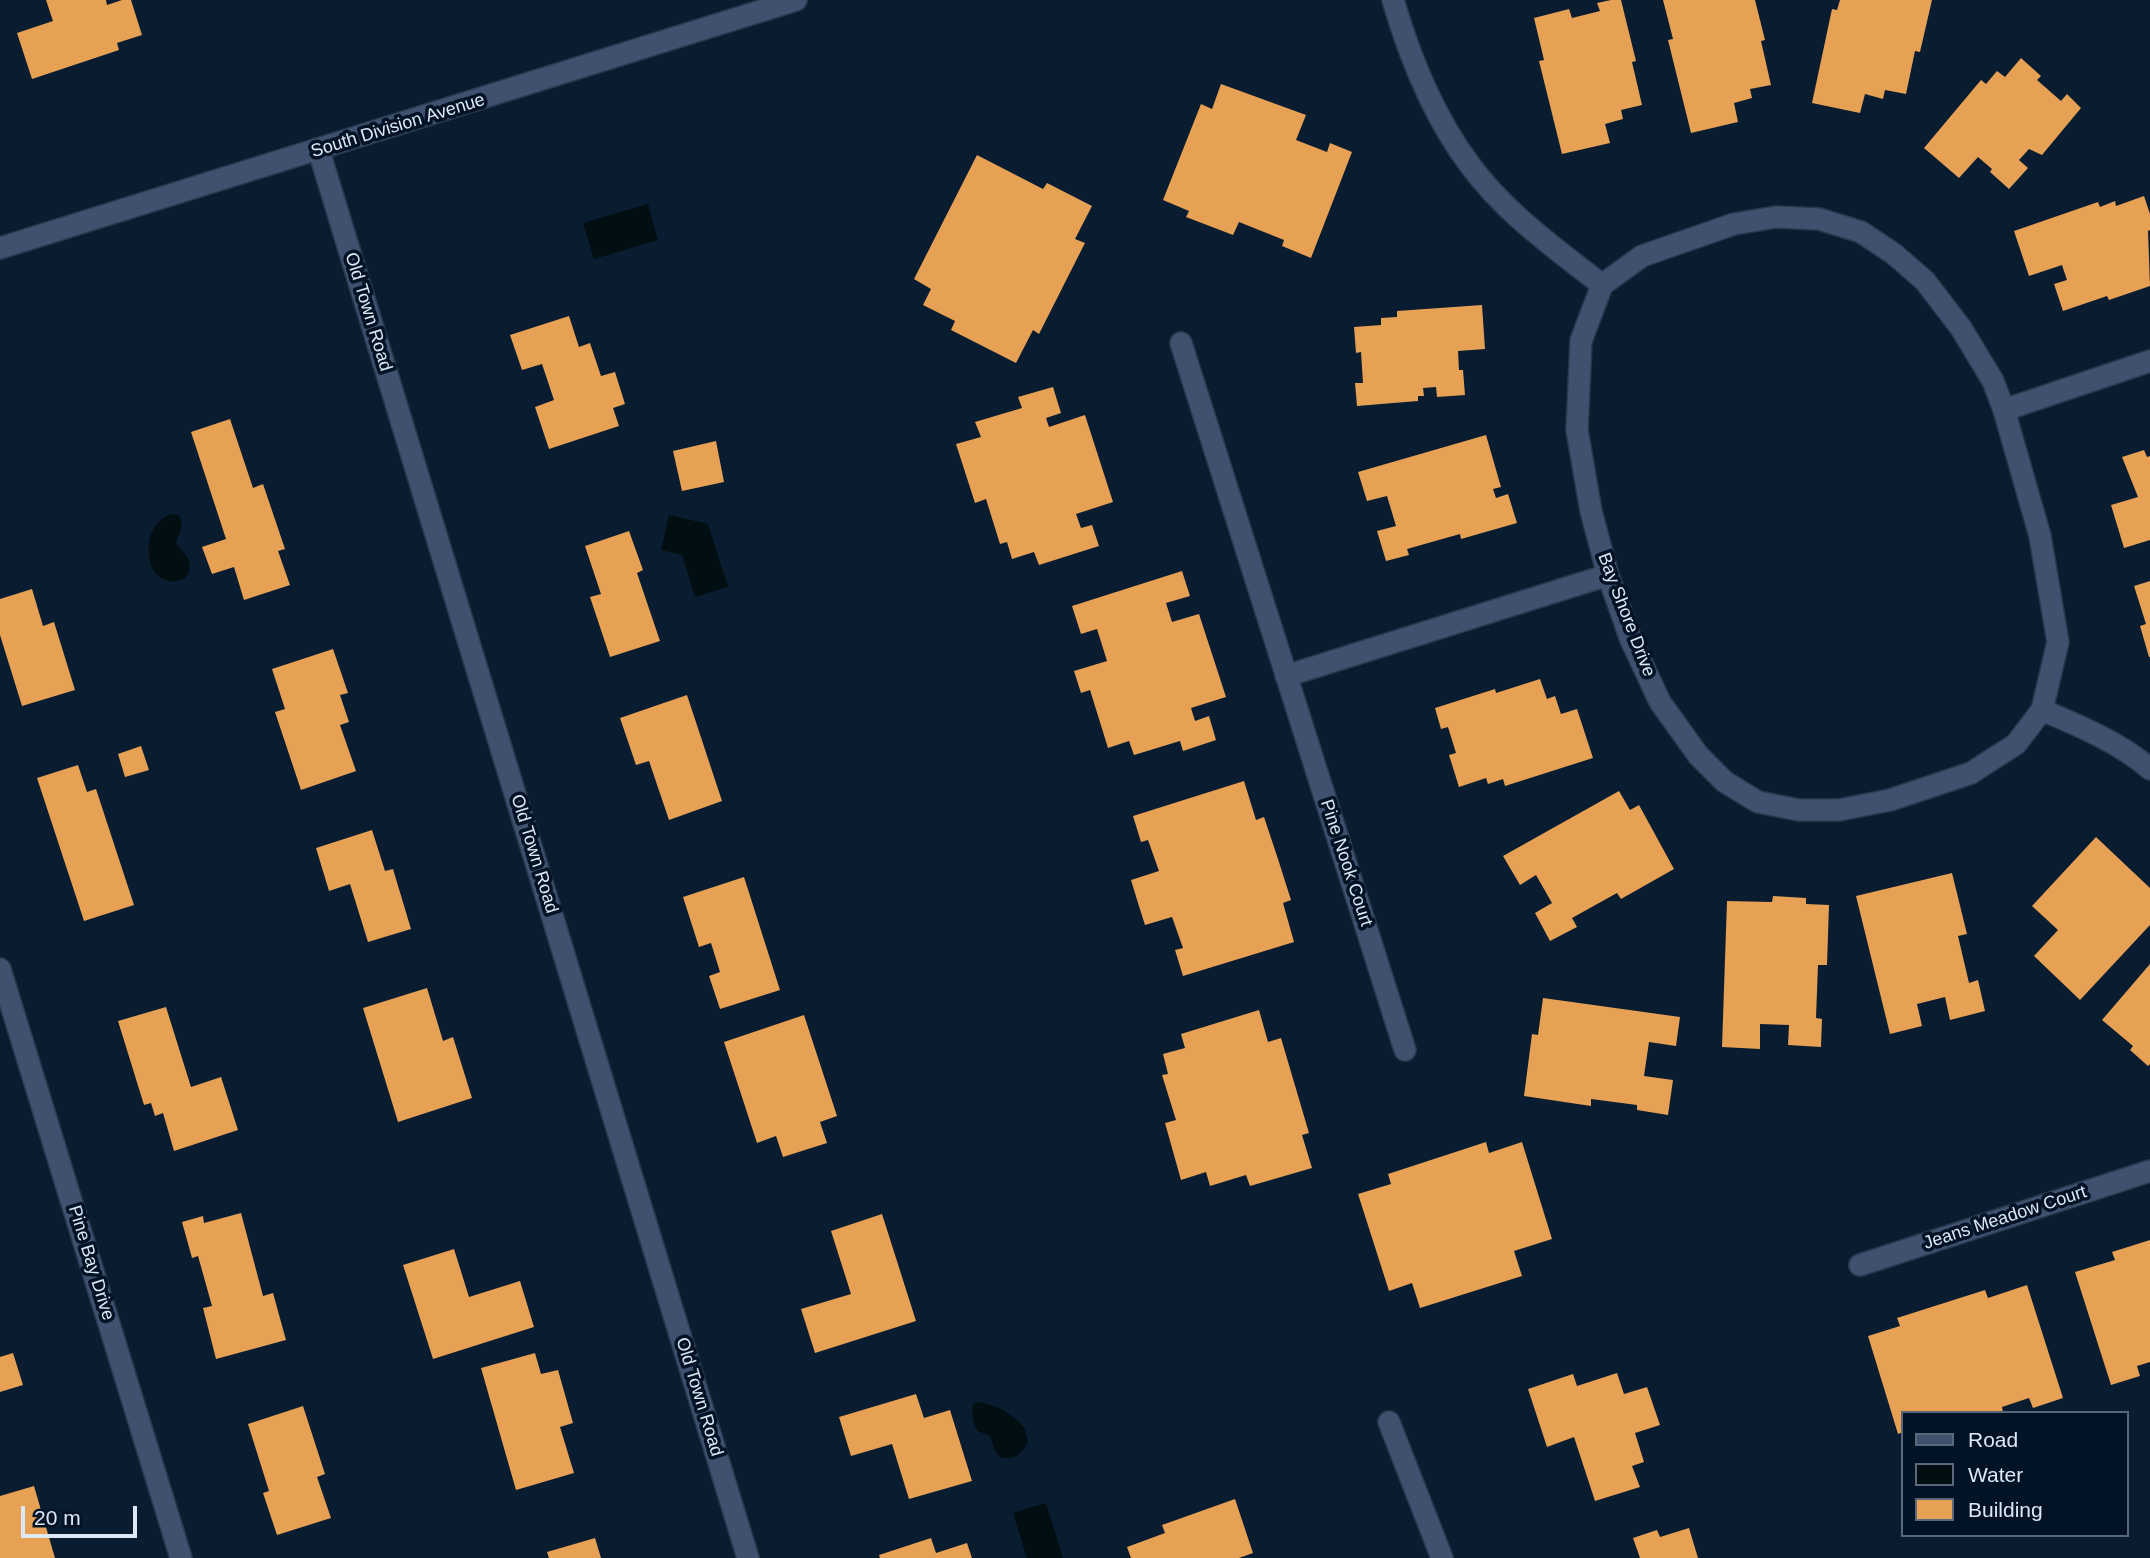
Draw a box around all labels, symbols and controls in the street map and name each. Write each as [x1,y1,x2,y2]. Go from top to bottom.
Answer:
street label: South Division Avenue [308,89,488,163]
street label: Old Town Road [340,250,396,374]
street label: Bay Shore Drive [1592,550,1660,680]
street label: Old Town Road [506,792,562,916]
street label: Pine Nook Court [1315,797,1377,929]
street label: Jeans Meadow Court [1921,1181,2089,1255]
street label: Pine Bay Drive [63,1203,119,1323]
street label: Old Town Road [671,1335,727,1459]
legend [1902,1411,2129,1537]
text: Road [1968,1428,2018,1451]
text: Water [1968,1463,2023,1486]
scale bar [24,1492,140,1536]
text: Building [1968,1498,2043,1521]
text: 20 m [34,1506,81,1529]

